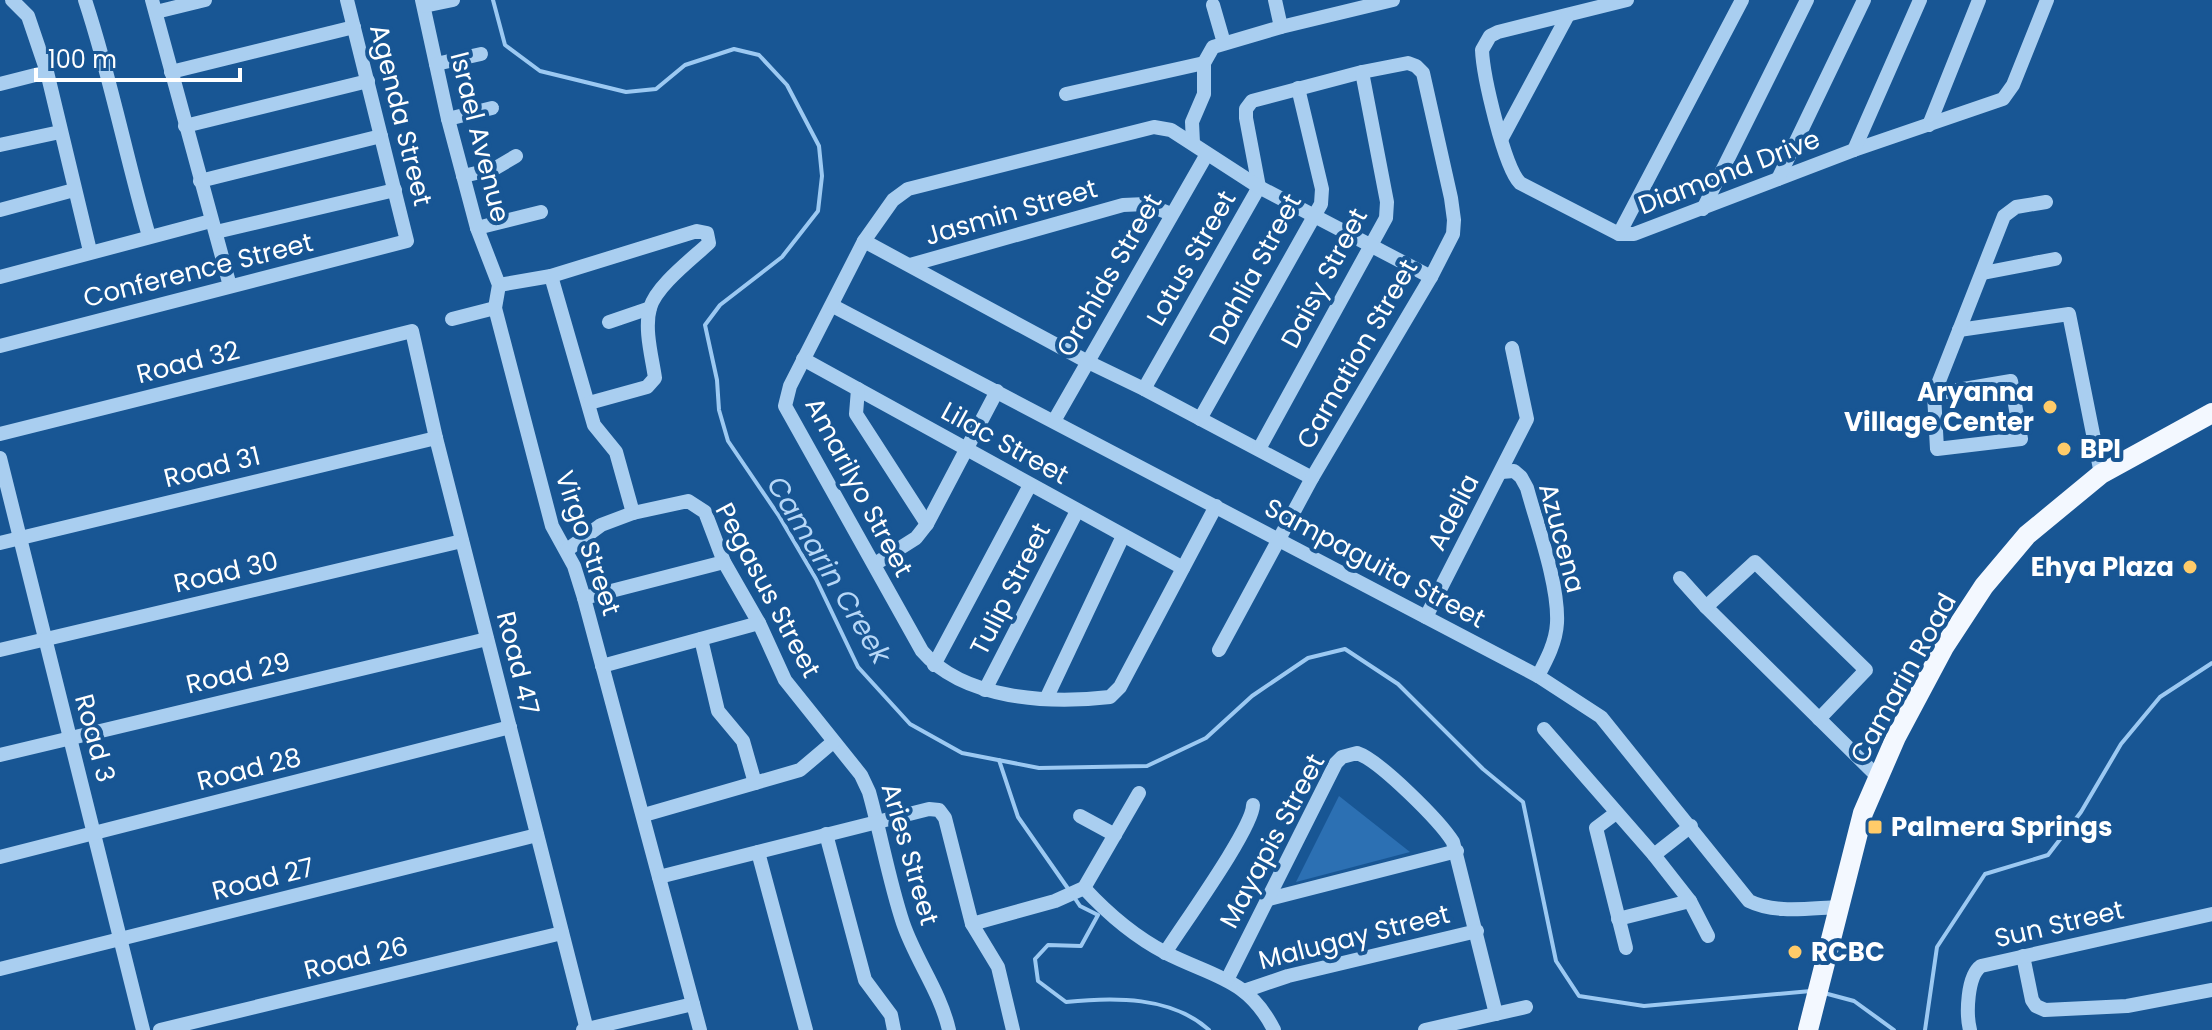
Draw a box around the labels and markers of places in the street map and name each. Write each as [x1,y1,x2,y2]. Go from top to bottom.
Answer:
place label: Aryanna Village Center [1844,374,2034,440]
marker: Aryanna Village Center [2041,398,2059,416]
place label: BPI [2080,431,2121,467]
marker: BPI [2055,440,2073,458]
place label: Ehya Plaza [2031,549,2174,585]
marker: Ehya Plaza [2181,558,2199,576]
place label: Palmera Springs [1891,809,2113,845]
marker: Palmera Springs [1866,818,1884,836]
place label: RCBC [1811,934,1885,970]
marker: RCBC [1786,943,1804,961]

